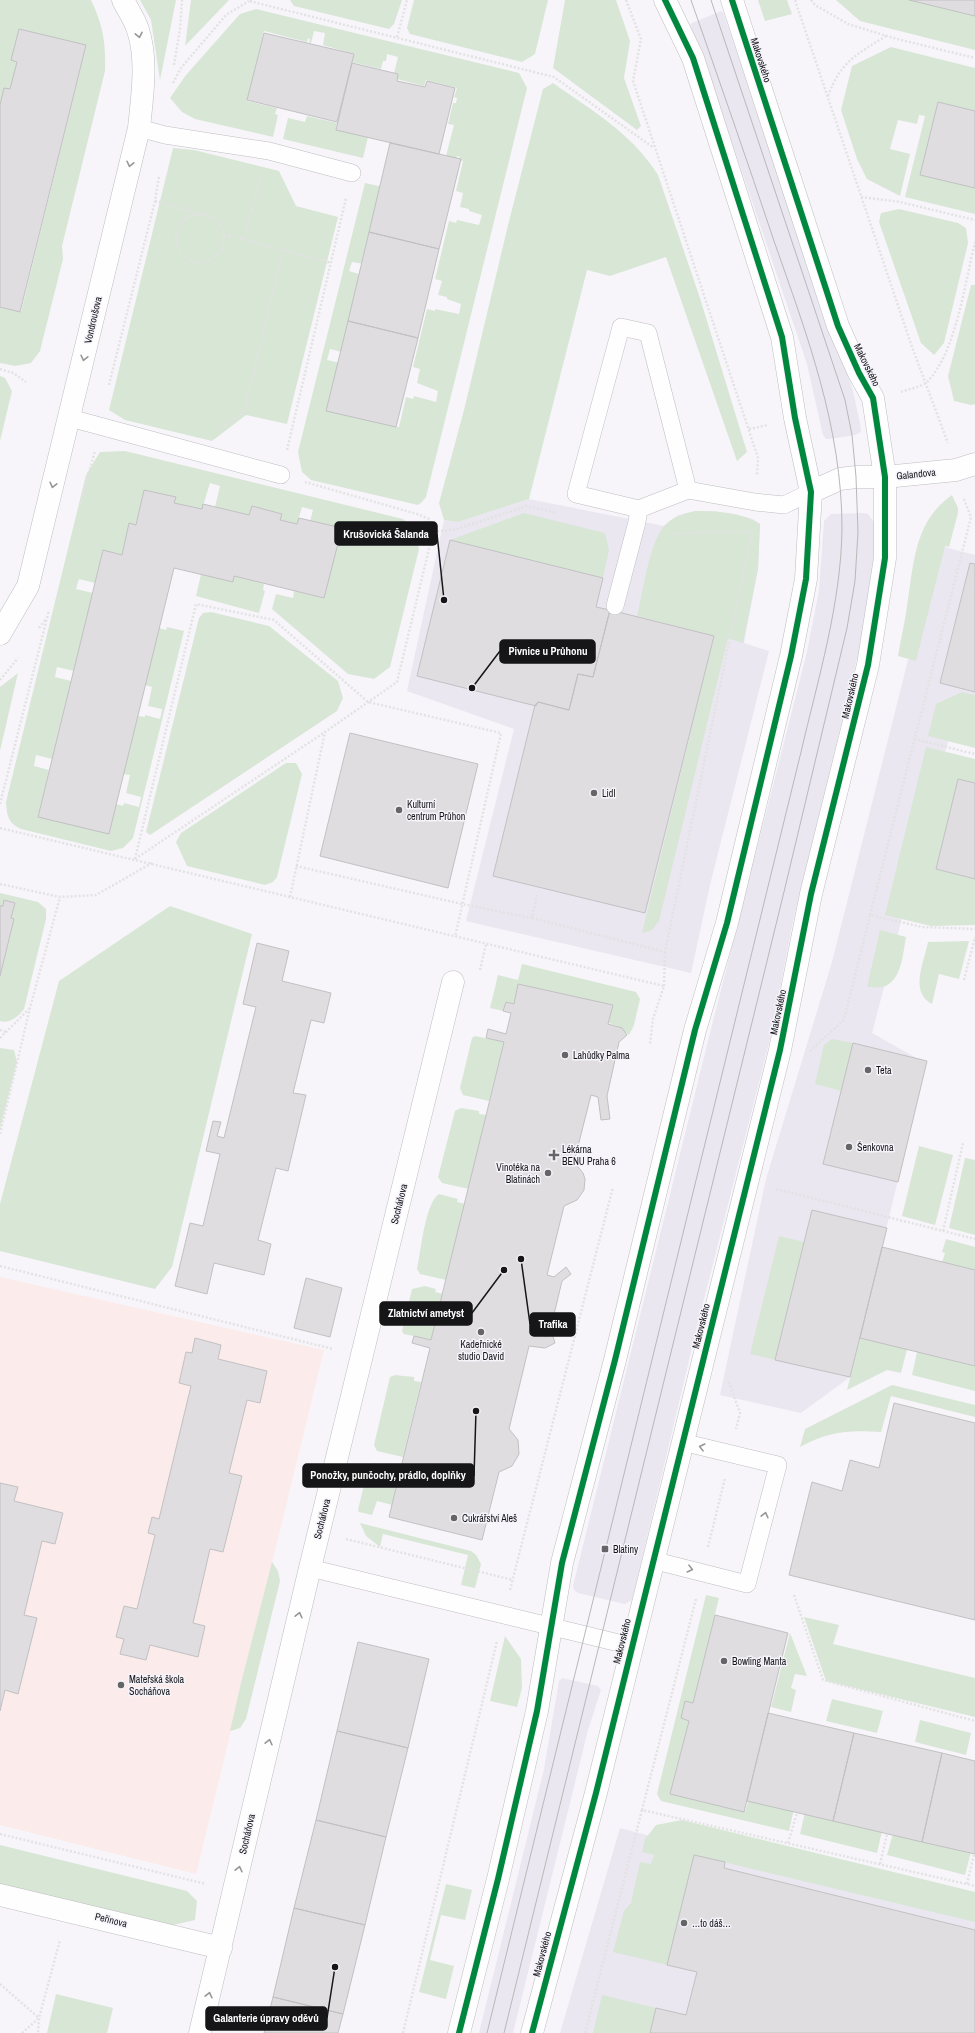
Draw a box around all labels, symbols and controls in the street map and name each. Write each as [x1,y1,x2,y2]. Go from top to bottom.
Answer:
one-way arrow [134,32,143,38]
street label: Makovského [748,36,774,84]
one-way arrow [127,161,135,167]
street label: Vondroušova [81,295,105,345]
street label: Makovského [851,341,883,389]
one-way arrow [81,355,89,362]
street label: Galandova [896,465,937,483]
one-way arrow [50,481,58,488]
callout: Krušovická Šalanda [335,522,437,545]
text: Krušovická Šalanda [343,527,429,541]
callout: Pivnice u Průhonu [500,640,595,663]
text: Pivnice u Průhonu [508,644,588,658]
street label: Makovského [838,672,862,720]
place label: Lidl [602,787,615,800]
marker: Lidl [589,788,599,798]
place label: Kulturní centrum Průhon [407,798,465,823]
marker: Kulturní centrum Průhon [394,805,404,815]
street label: Makovského [767,988,789,1036]
place label: Lahůdky Palma [573,1049,630,1062]
marker: Lahůdky Palma [560,1050,570,1060]
place label: Teta [876,1064,892,1077]
marker: Teta [863,1065,873,1075]
place label: Šenkovna [857,1141,894,1154]
marker: Šenkovna [844,1142,854,1152]
place label: Lékárna BENU Praha 6 [562,1143,616,1168]
marker: Lékárna BENU Praha 6 [549,1150,559,1160]
place label: Vinotéka na Blatinách [496,1161,540,1186]
marker: Vinotéka na Blatinách [543,1168,553,1178]
street label: Socháňova [388,1182,410,1225]
callout: Zlatnictví ametyst [380,1302,472,1325]
street label: Makovského [689,1302,713,1350]
text: Zlatnictví ametyst [388,1306,464,1320]
callout: Trafika [530,1313,575,1336]
text: Trafika [538,1317,568,1331]
marker: Kadeřnické studio David [476,1327,486,1337]
place label: Kadeřnické studio David [458,1338,504,1363]
one-way arrow [698,1443,705,1451]
callout: Ponožky, punčochy, prádlo, doplňky [303,1464,474,1487]
text: Ponožky, punčochy, prádlo, doplňky [310,1468,466,1482]
street label: Socháňova [311,1497,333,1540]
place label: Cukrářství Aleš [462,1512,517,1525]
one-way arrow [760,1512,768,1518]
marker: Cukrářství Aleš [449,1513,459,1523]
place label: Blatiny [613,1543,639,1556]
marker: Blatiny [600,1544,610,1554]
one-way arrow [687,1565,693,1573]
one-way arrow [294,1612,302,1619]
street label: Makovského [610,1617,634,1665]
place label: Bowling Manta [732,1655,787,1668]
marker: Bowling Manta [719,1656,729,1666]
place label: Mateřská škola Socháňova [129,1673,185,1698]
marker: Mateřská škola Socháňova [116,1680,126,1690]
one-way arrow [264,1739,273,1746]
street label: Socháňova [236,1812,258,1855]
one-way arrow [235,1865,243,1872]
street label: Peřinova [94,1910,129,1930]
place label: …to dáš… [692,1917,731,1930]
marker: …to dáš… [679,1918,689,1928]
street label: Makovského [530,1930,554,1978]
one-way arrow [205,1992,213,1998]
callout: Galanterie úpravy oděvů [206,2007,327,2030]
text: Galanterie úpravy oděvů [213,2011,319,2025]

